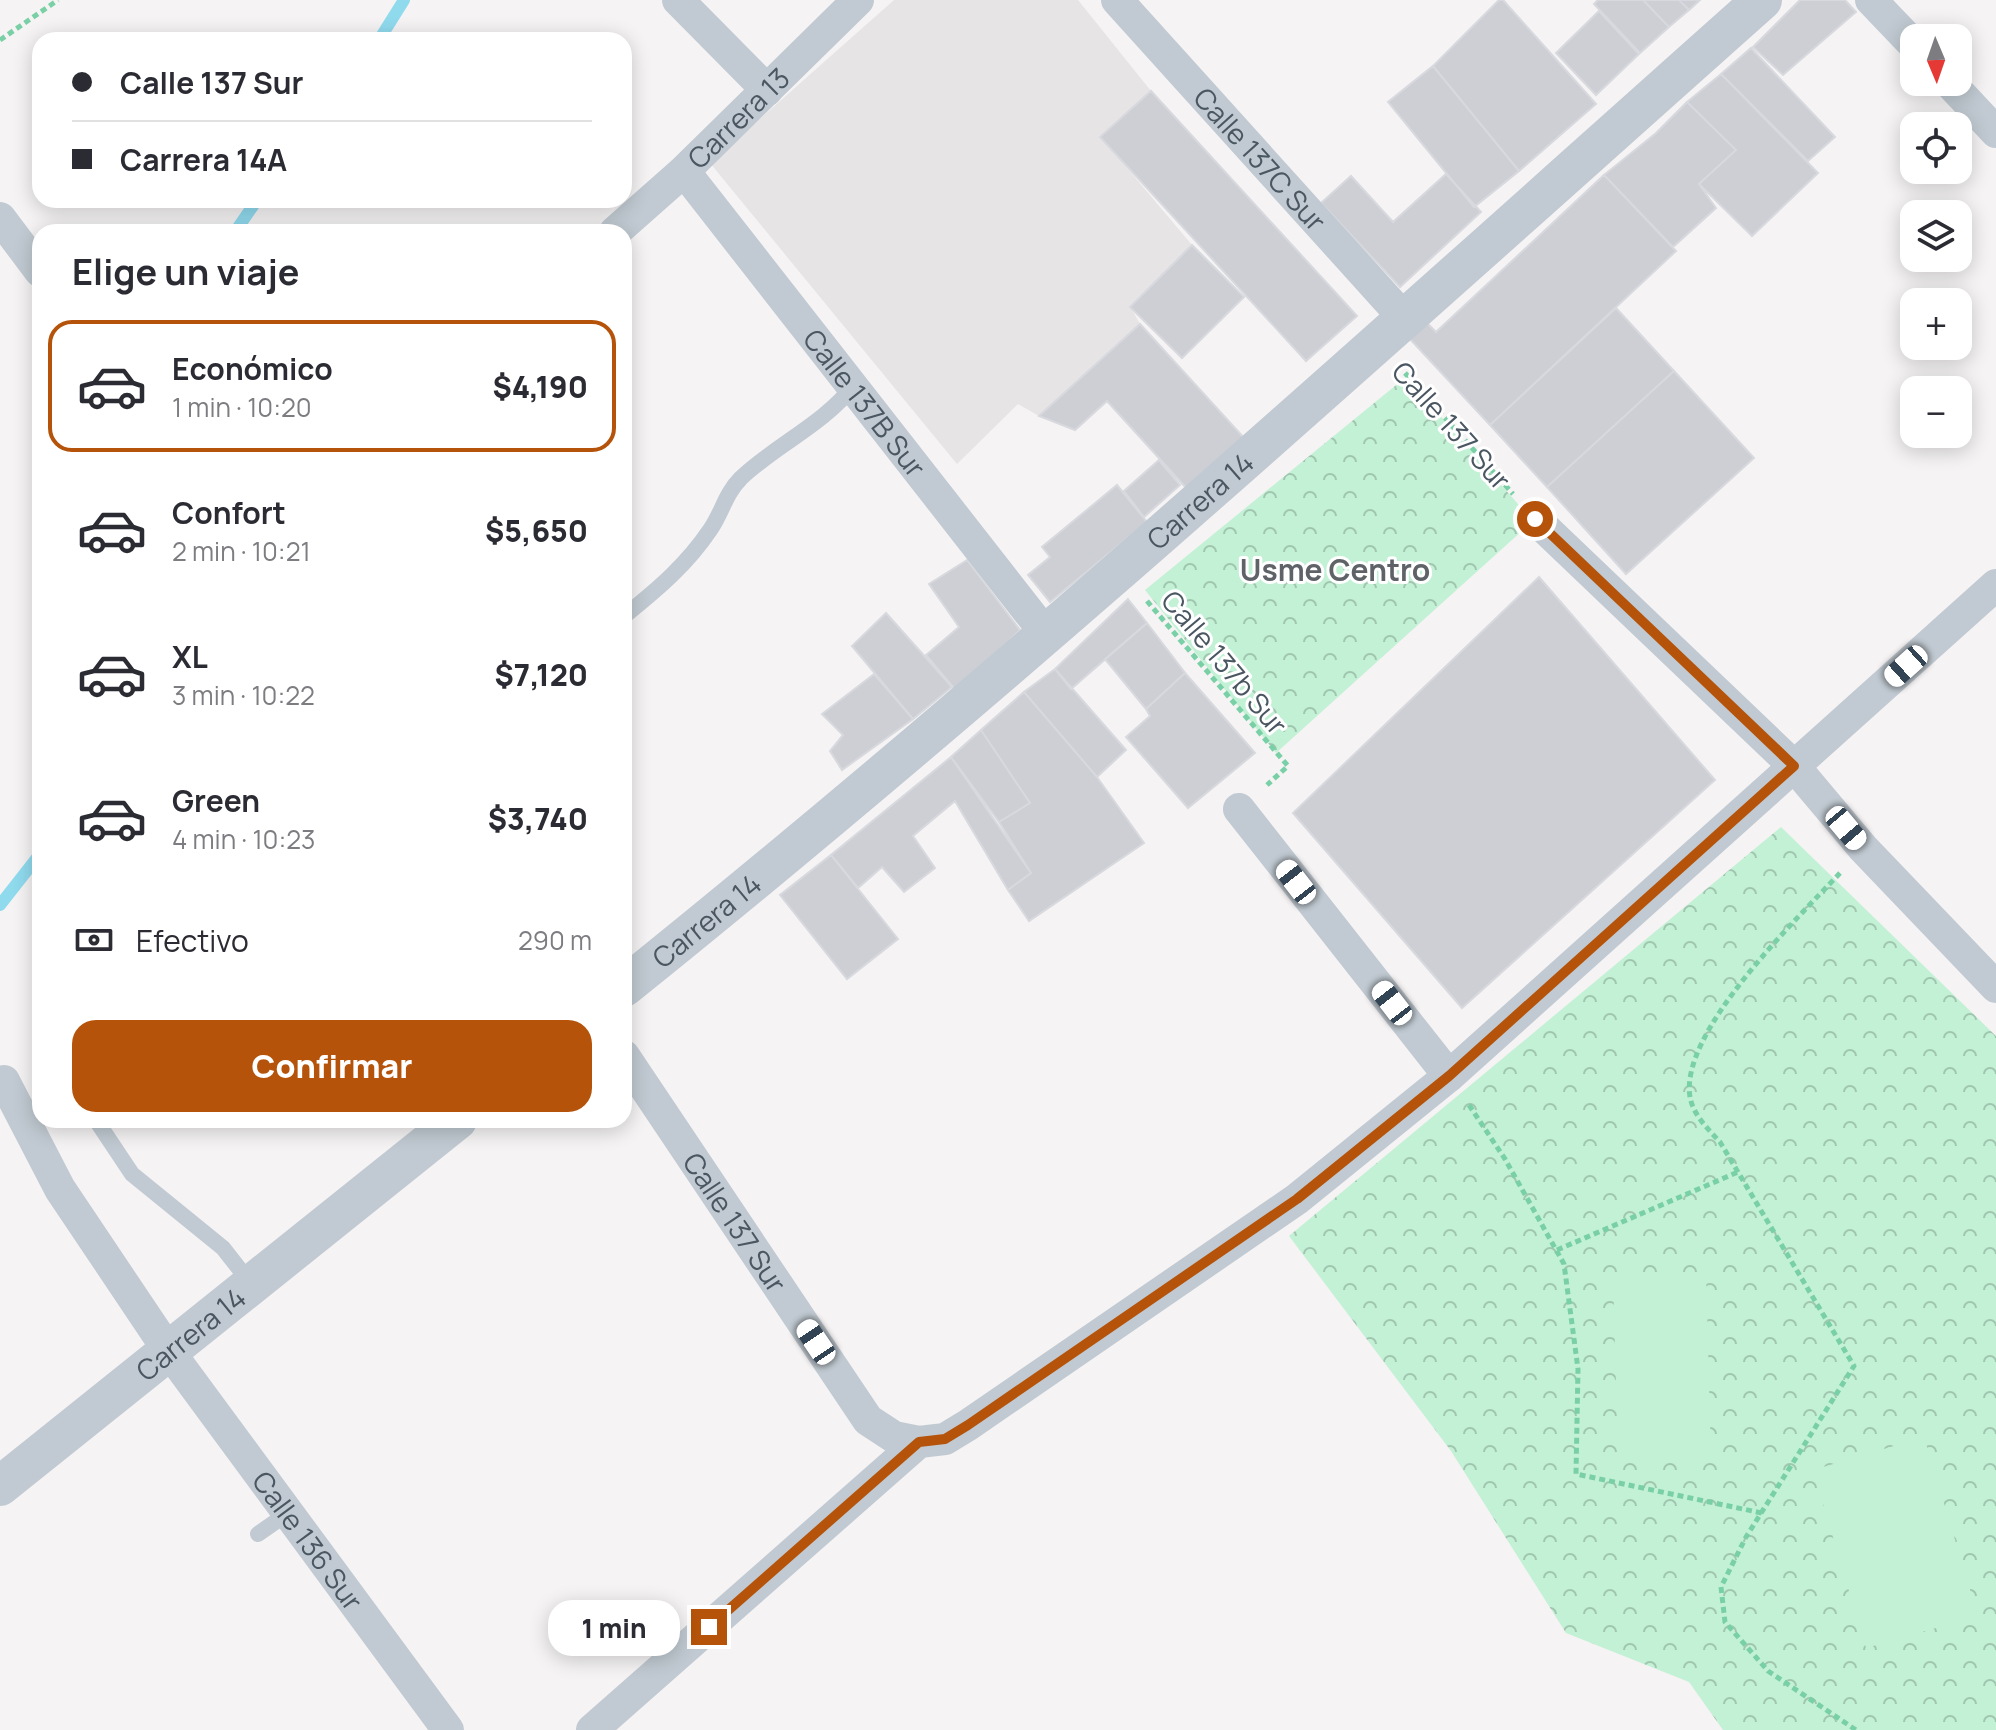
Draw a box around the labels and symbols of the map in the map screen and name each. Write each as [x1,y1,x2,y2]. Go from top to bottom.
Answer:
north arrow [1900,24,1972,96]
street label: Carrera 13 [679,59,797,177]
street label: Calle 137C Sur [1186,79,1335,239]
street label: Calle 137B Sur [795,321,935,484]
street label: Calle 137 Sur [1384,353,1520,497]
street label: Carrera 14 [1138,443,1261,557]
route start [1517,501,1553,537]
district label: Usme Centro [1240,549,1430,590]
street label: Calle 137b Sur [1153,582,1297,742]
car [1880,641,1932,691]
car [1821,802,1871,854]
car [1272,856,1320,908]
street label: Carrera 14 [644,864,769,976]
car [1368,977,1416,1029]
street label: Calle 137 Sur [675,1145,796,1299]
street label: Carrera 14 [128,1278,253,1389]
car [793,1315,839,1369]
street label: Calle 136 Sur [244,1463,372,1618]
callout: 1 min [549,1599,681,1655]
route end [691,1609,727,1645]

